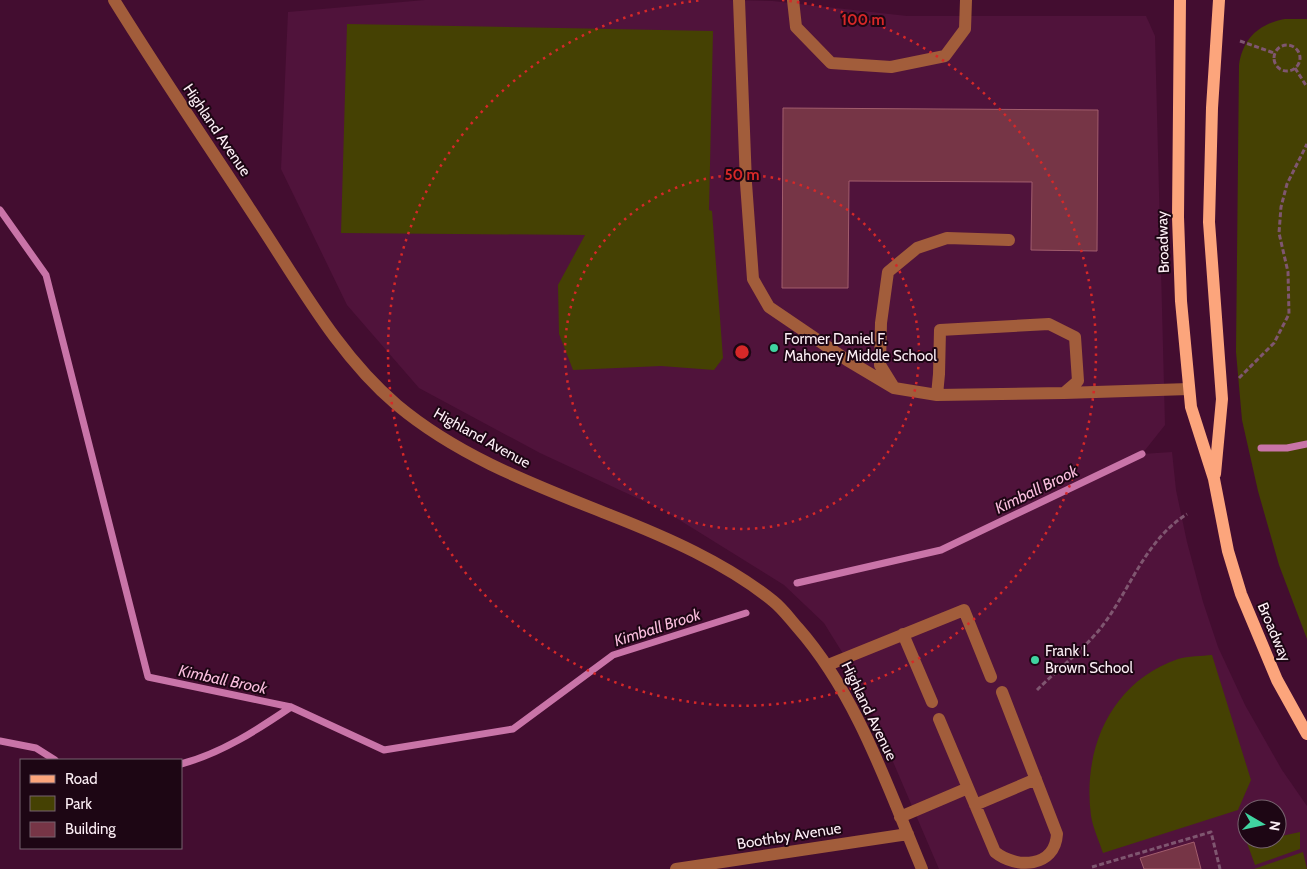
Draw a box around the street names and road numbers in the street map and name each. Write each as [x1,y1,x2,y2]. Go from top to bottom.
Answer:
street label: Highland Avenue [179,80,255,180]
street label: Broadway [1153,210,1173,274]
street label: Highland Avenue [431,404,534,472]
street label: Broadway [1254,600,1295,665]
street label: Highland Avenue [837,659,901,764]
street label: Boothby Avenue [736,819,843,853]

